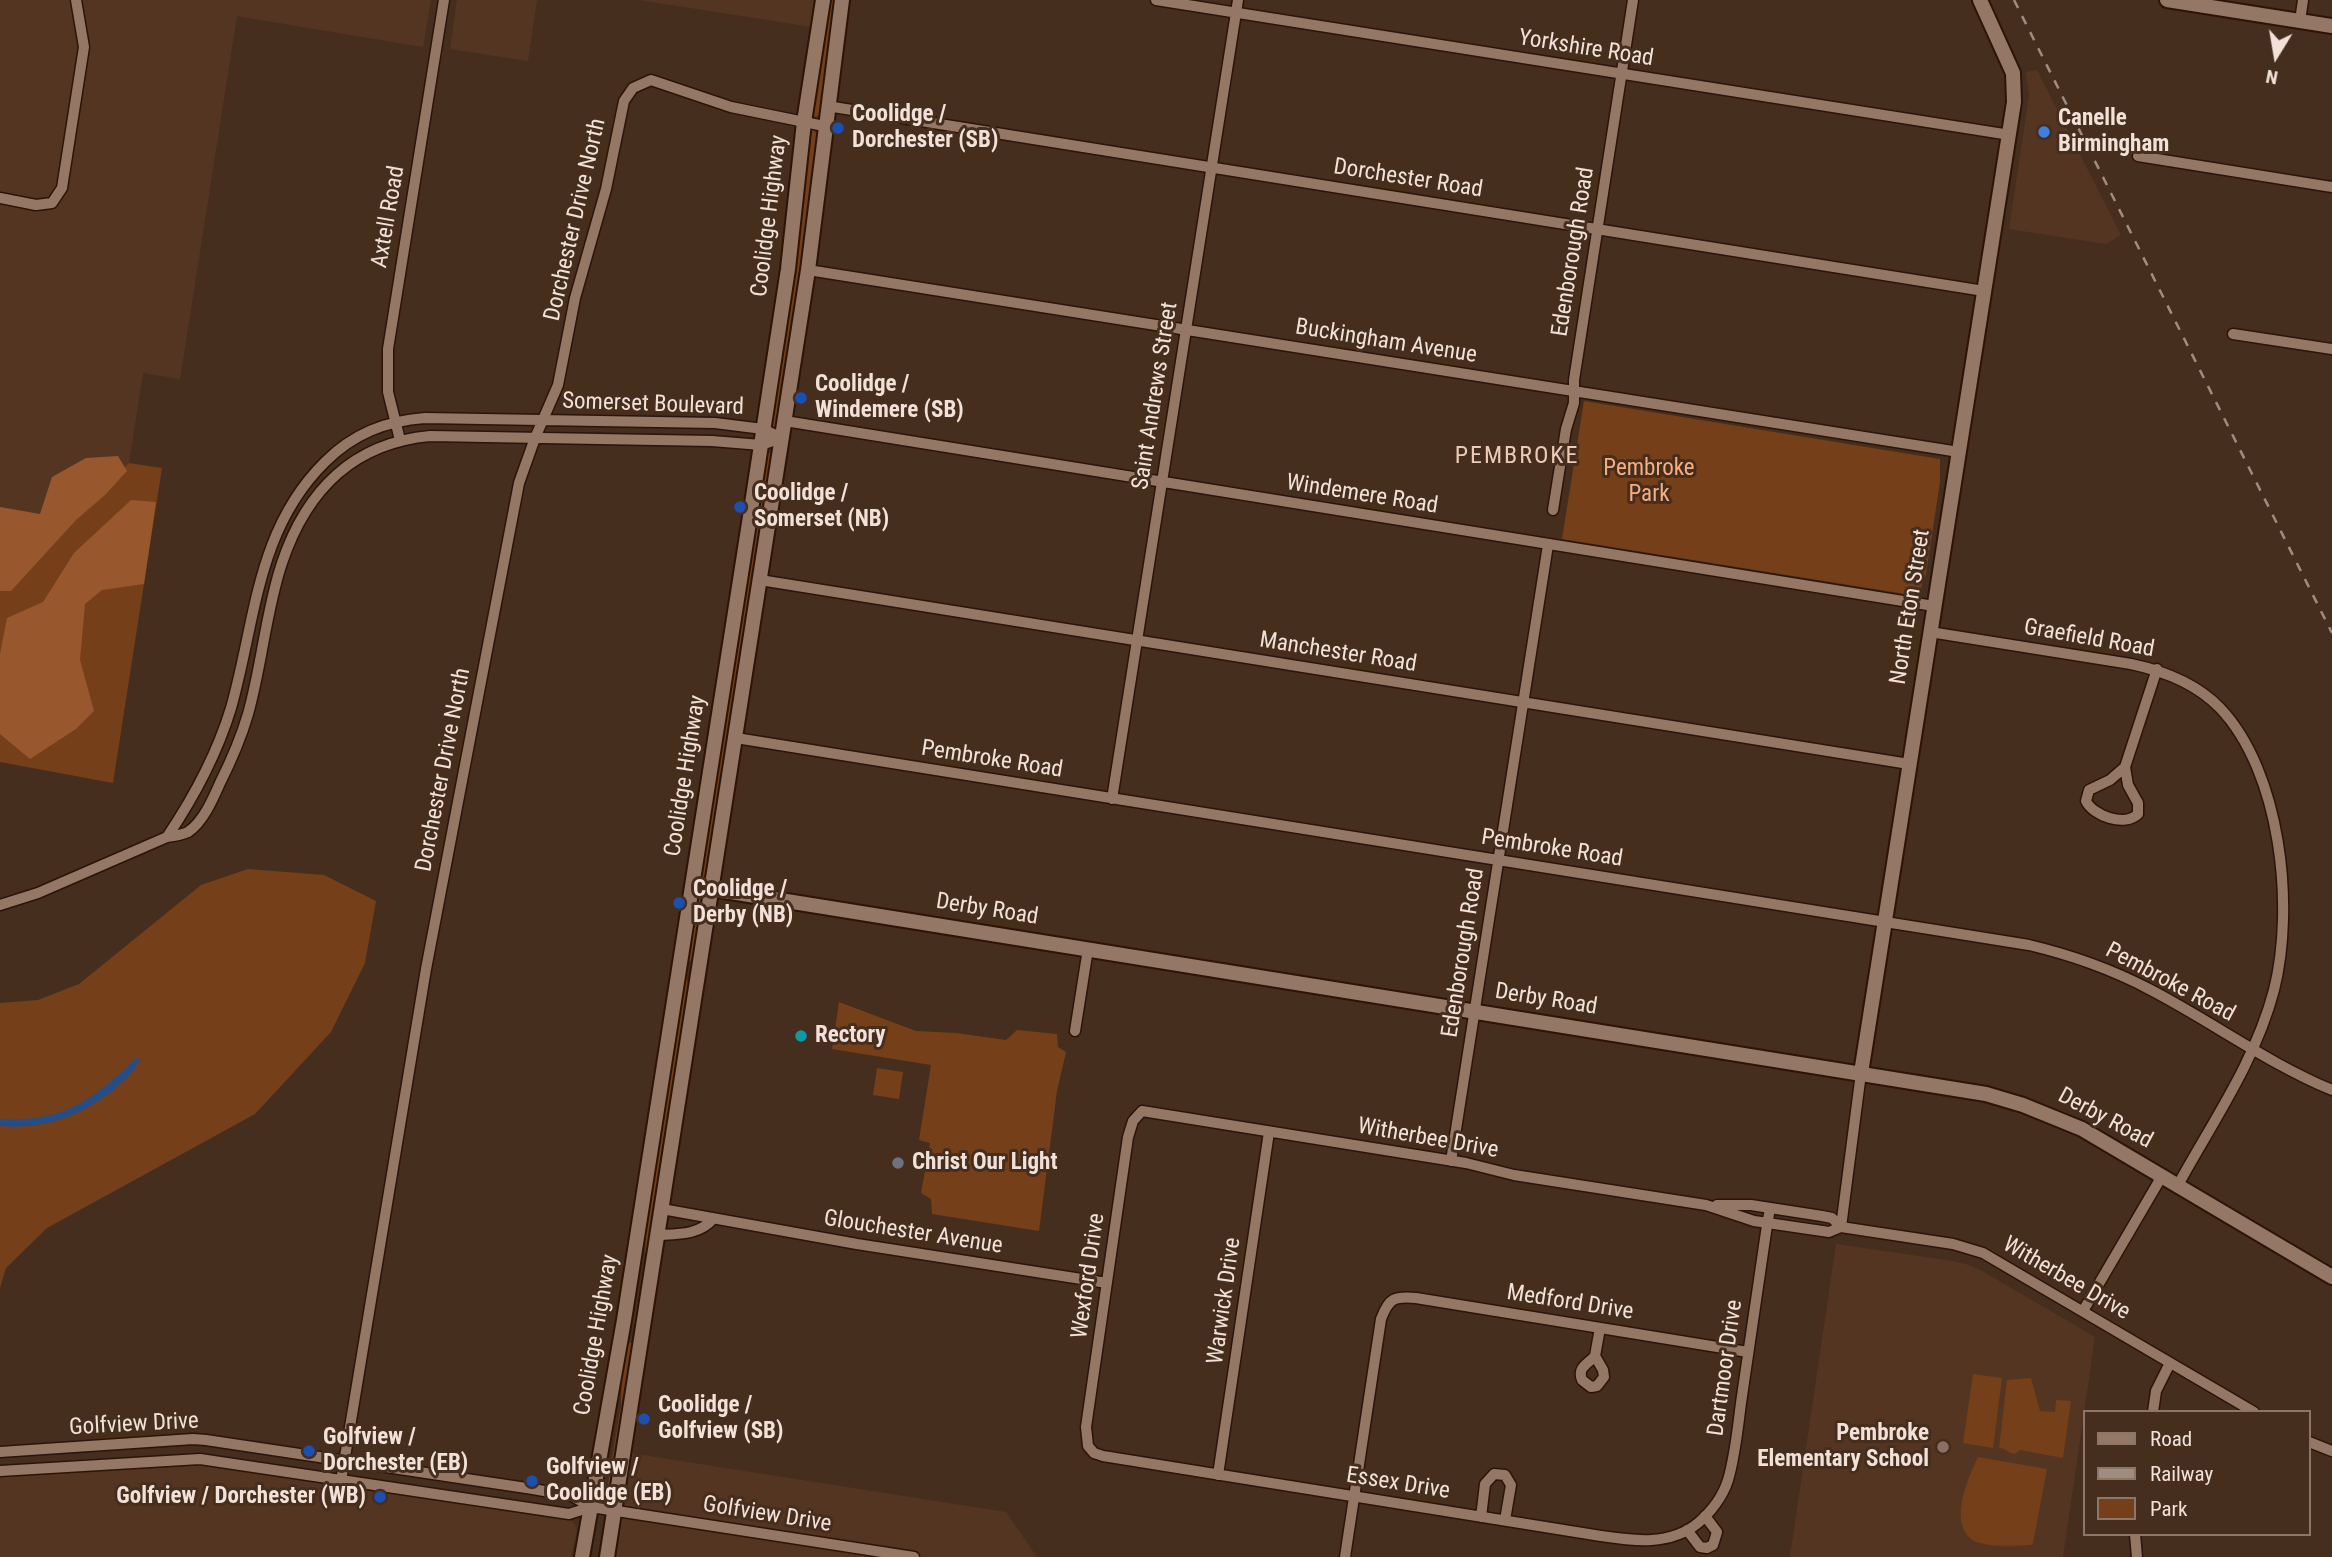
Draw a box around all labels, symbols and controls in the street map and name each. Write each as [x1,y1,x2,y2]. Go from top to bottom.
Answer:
north arrow [2241,21,2311,91]
street label: Yorkshire Road [1517,25,1655,73]
text: N [2264,65,2280,90]
place label: Coolidge / Dorchester (SB) [852,101,998,155]
place label: Canelle Birmingham [2058,105,2169,159]
street label: Dorchester Drive North [539,116,613,324]
marker: Coolidge / Dorchester (SB) [830,120,846,136]
marker: Canelle Birmingham [2036,124,2052,140]
street label: Coolidge Highway [746,133,794,299]
street label: Dorchester Road [1332,154,1484,204]
street label: Axtell Road [366,164,412,270]
street label: Edenborough Road [1547,165,1601,339]
street label: Saint Andrews Street [1128,300,1184,492]
street label: Buckingham Avenue [1293,314,1479,370]
place label: Coolidge / Windemere (SB) [815,371,964,425]
street label: Somerset Boulevard [562,388,744,422]
marker: Coolidge / Windemere (SB) [793,390,809,406]
district label: PEMBROKE [1456,443,1578,471]
park label: Pembroke Park [1603,455,1695,509]
street label: Windemere Road [1284,469,1440,521]
place label: Coolidge / Somerset (NB) [754,480,889,534]
marker: Coolidge / Somerset (NB) [732,499,748,515]
street label: North Eton Street [1885,528,1937,686]
street label: Graefield Road [2022,614,2156,664]
street label: Manchester Road [1258,627,1418,679]
street label: Dorchester Drive North [411,666,477,874]
street label: Coolidge Highway [660,693,712,859]
street label: Pembroke Road [919,735,1065,785]
street label: Pembroke Road [1479,824,1625,874]
street label: Edenborough Road [1437,866,1491,1040]
place label: Coolidge / Derby (NB) [693,876,793,930]
street label: Derby Road [934,888,1040,932]
marker: Coolidge / Derby (NB) [671,895,687,911]
street label: Pembroke Road [2101,937,2239,1029]
street label: Derby Road [1493,978,1599,1022]
place label: Rectory [815,1022,886,1050]
marker: Rectory [793,1028,809,1044]
street label: Derby Road [2053,1083,2157,1155]
street label: Witherbee Drive [1355,1113,1501,1165]
place label: Christ Our Light [912,1149,1057,1177]
marker: Christ Our Light [890,1155,906,1171]
street label: Glouchester Avenue [822,1205,1004,1261]
street label: Wexford Drive [1067,1212,1111,1340]
street label: Witherbee Drive [1997,1231,2135,1327]
street label: Warwick Drive [1202,1236,1248,1366]
street label: Coolidge Highway [569,1252,625,1418]
street label: Medford Drive [1505,1279,1635,1327]
street label: Dartmoor Drive [1703,1298,1749,1438]
place label: Coolidge / Golfview (SB) [658,1392,783,1446]
street label: Golfview Drive [69,1408,199,1442]
legend [2084,1410,2311,1536]
marker: Coolidge / Golfview (SB) [636,1411,652,1427]
place label: Pembroke Elementary School [1757,1420,1929,1474]
place label: Golfview / Dorchester (EB) [323,1424,468,1478]
text: Road [2150,1427,2192,1451]
marker: Pembroke Elementary School [1935,1439,1951,1455]
marker: Golfview / Dorchester (EB) [301,1443,317,1459]
place label: Golfview / Coolidge (EB) [546,1454,672,1508]
street label: Essex Drive [1344,1462,1452,1506]
text: Railway [2150,1462,2213,1486]
marker: Golfview / Coolidge (EB) [524,1473,540,1489]
place label: Golfview / Dorchester (WB) [116,1483,366,1511]
marker: Golfview / Dorchester (WB) [372,1489,388,1505]
street label: Golfview Drive [701,1491,833,1539]
text: Park [2150,1497,2187,1521]

